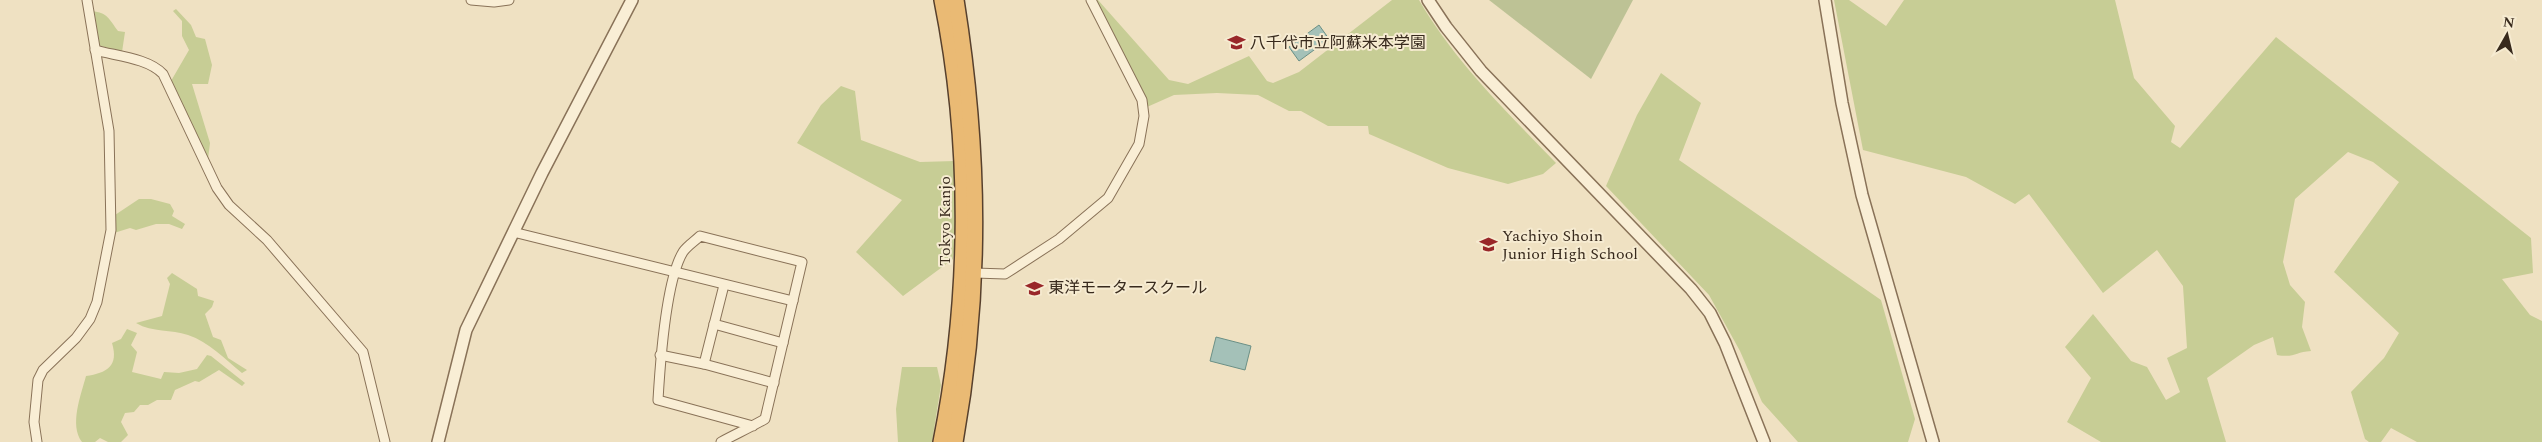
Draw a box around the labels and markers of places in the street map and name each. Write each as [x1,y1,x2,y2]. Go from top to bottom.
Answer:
place label: 八千代市立阿蘇米本学園 [1250,31,1426,55]
school or university icon: 八千代市立阿蘇米本学園 [1226,33,1246,53]
place label: Yachiyo Shoin Junior High School [1502,224,1638,266]
school or university icon: Yachiyo Shoin Junior High School [1478,235,1498,255]
place label: 東洋モータースクール [1048,276,1207,300]
school or university icon: 東洋モータースクール [1024,278,1044,298]

